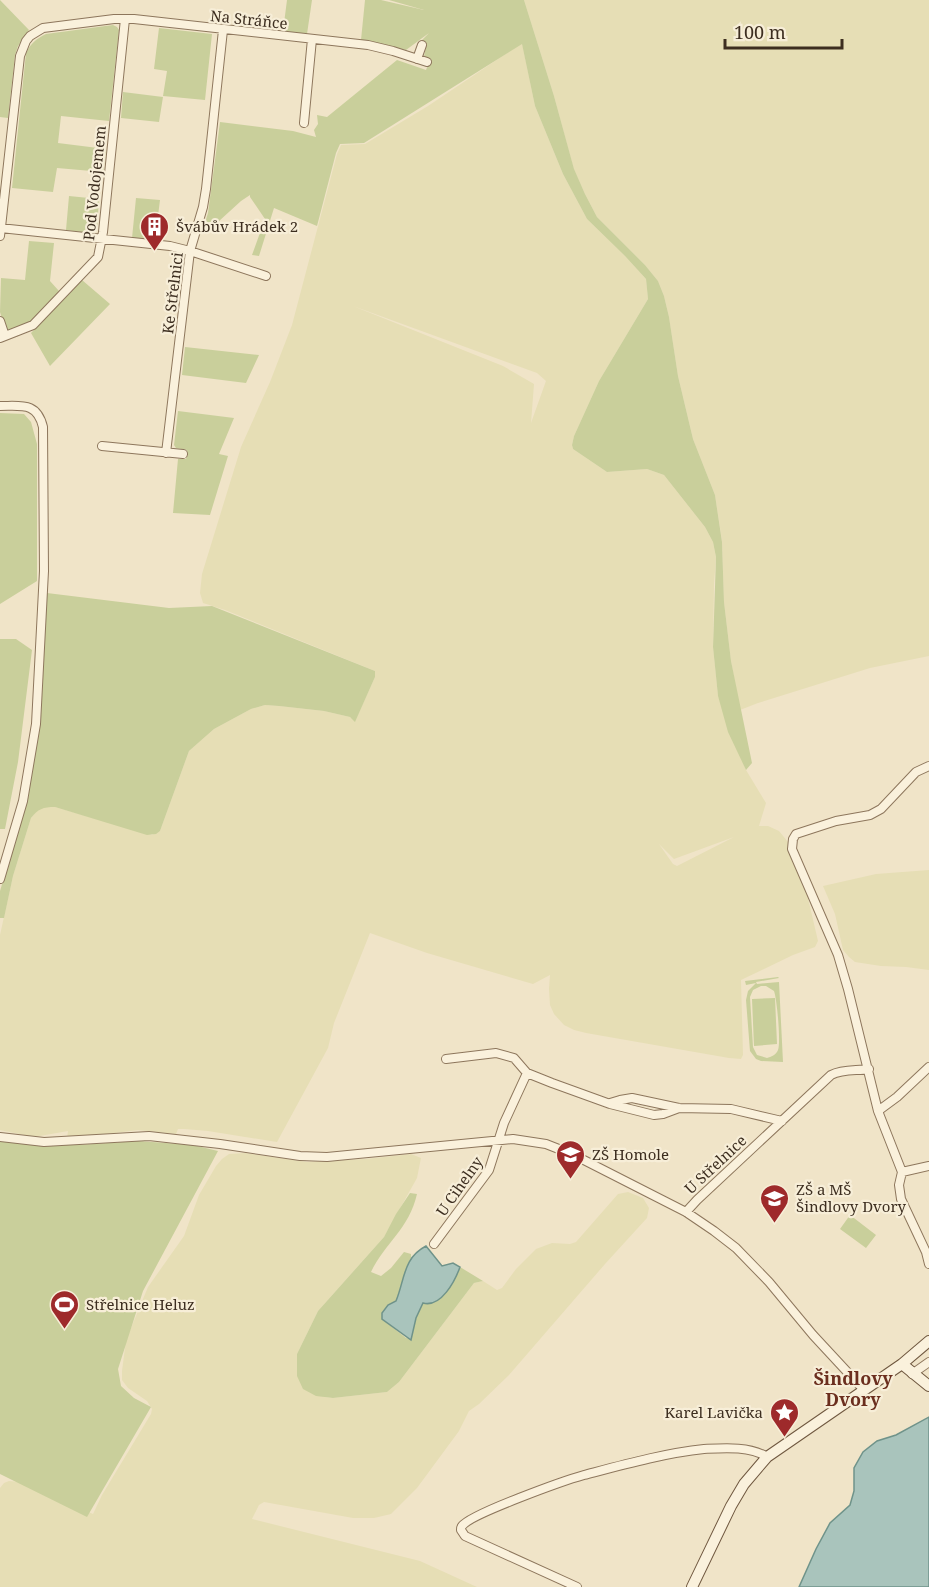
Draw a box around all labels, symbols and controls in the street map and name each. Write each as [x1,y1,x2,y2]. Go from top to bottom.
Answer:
street label: Na Stráňce [209,5,289,33]
scale bar [725,12,842,50]
text: 100 m [734,20,786,44]
street label: Pod Vodojemem [78,125,110,241]
building icon: Švábův Hrádek 2 [139,210,171,252]
place label: Švábův Hrádek 2 [176,216,298,236]
street label: Ke Střelnici [157,251,187,335]
street label: U Střelnice [680,1130,750,1198]
school or university icon: ZŠ Homole [555,1138,587,1180]
place label: ZŠ Homole [592,1144,669,1164]
street label: U Cihelny [431,1152,487,1220]
place label: ZŠ a MŠ Šindlovy Dvory [796,1179,907,1216]
school or university icon: ZŠ a MŠ Šindlovy Dvory [759,1182,791,1224]
sports icon: Střelnice Heluz [49,1288,81,1330]
place label: Střelnice Heluz [86,1294,195,1314]
district label: Šindlovy Dvory [813,1366,893,1411]
place icon: Karel Lavička [768,1396,800,1438]
place label: Karel Lavička [665,1402,763,1422]

